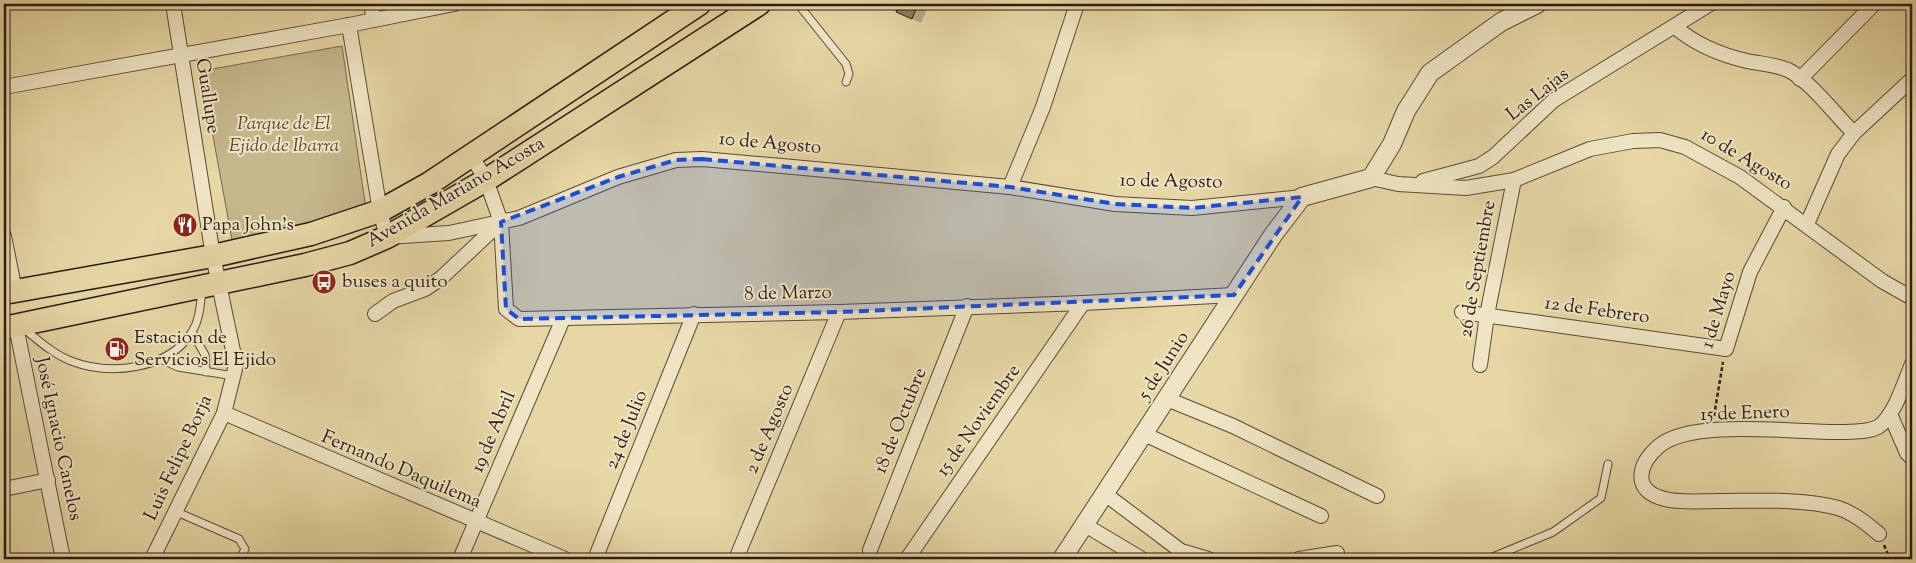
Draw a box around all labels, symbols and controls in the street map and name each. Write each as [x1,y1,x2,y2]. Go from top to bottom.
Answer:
street label: Guallupe [188,56,226,136]
street label: Las Lajas [1501,62,1575,128]
park label: Parque de El Ejido de Ibarra [229,111,339,160]
street label: 10 de Agosto [1695,122,1797,198]
street label: 10 de Agosto [718,126,822,162]
street label: Avenida Mariano Acosta [362,131,550,255]
street label: 10 de Agosto [1119,168,1223,196]
street label: 26 de Septiembre [1453,198,1503,340]
restaurant icon: Papa John's [172,212,198,238]
place label: Papa John's [202,212,294,239]
street label: 1 de Mayo [1694,268,1744,352]
bus stop icon: buses a quito [311,269,337,295]
place label: buses a quito [342,269,448,296]
street label: 8 de Marzo [744,280,832,308]
street label: 12 de Febrero [1543,290,1651,332]
place label: Estacion de Servicios El Ejido [134,325,276,374]
street label: 5 de Junio [1131,326,1196,407]
fuel station icon: Estacion de Servicios El Ejido [104,336,130,362]
street label: José Ignacio Canelos [27,354,89,523]
street label: 15 de Noviembre [930,359,1028,482]
street label: 18 de Octubre [868,364,935,478]
street label: 2 de Agosto [739,380,801,478]
street label: 24 de Julio [599,386,655,474]
street label: 19 de Abril [465,387,523,477]
street label: Luis Felipe Borja [138,390,220,525]
street label: 15 de Enero [1700,399,1790,429]
street label: Fernando Daquilema [317,424,485,516]

